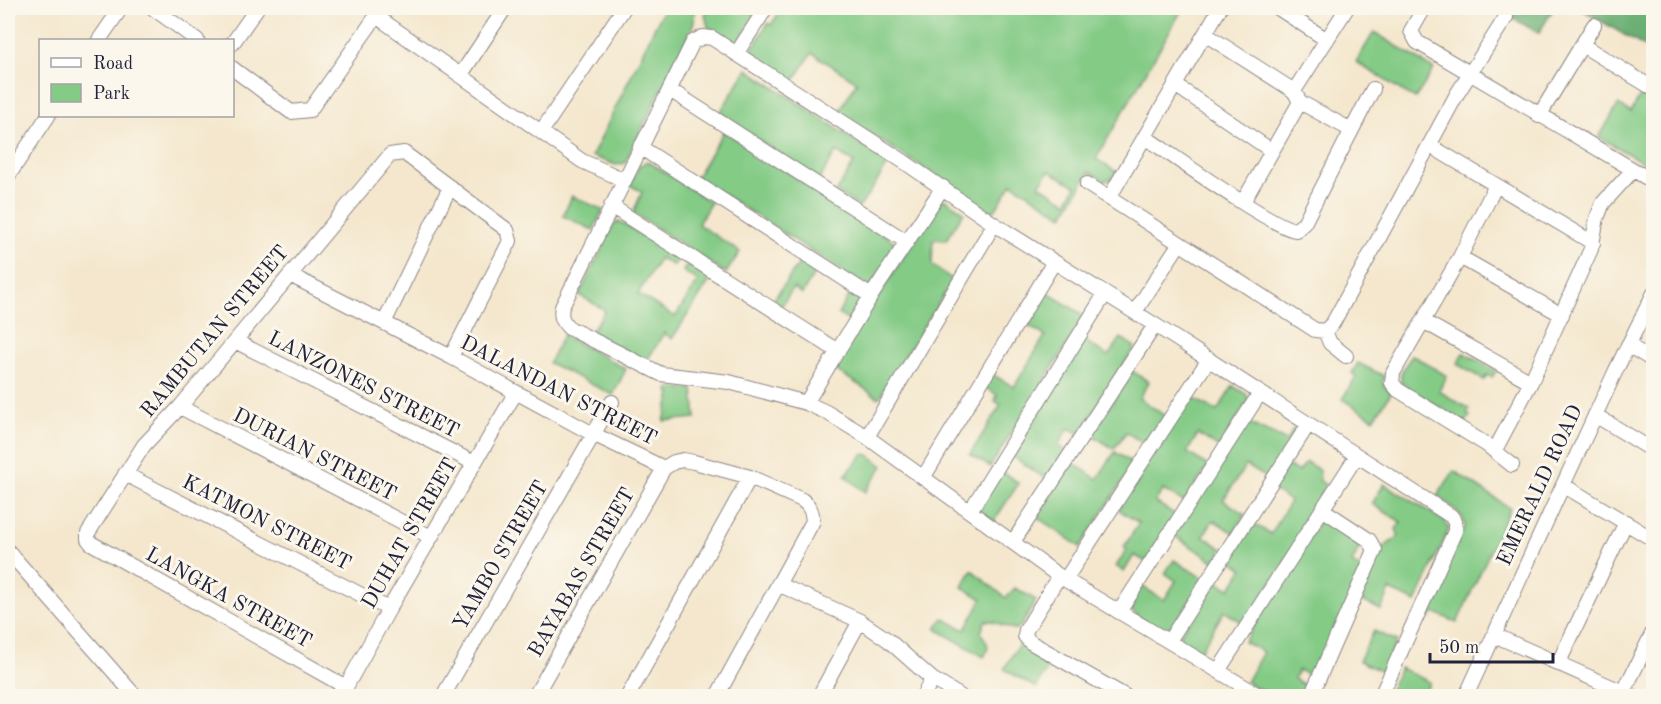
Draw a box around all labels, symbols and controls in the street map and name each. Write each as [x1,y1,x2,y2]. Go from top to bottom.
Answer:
legend [39,39,234,117]
text: Road [93,55,133,73]
text: Park [93,85,130,103]
street label: RAMBUTAN STREET [137,242,293,422]
street label: LANZONES STREET [264,328,462,443]
street label: DALANDAN STREET [457,333,660,450]
street label: EMERALD ROAD [1494,402,1587,569]
street label: DURIAN STREET [229,405,399,506]
street label: DUHAT STREET [359,455,462,613]
street label: KATMON STREET [178,472,354,575]
street label: YAMBO STREET [450,477,553,634]
street label: BAYABAS STREET [525,484,639,661]
street label: LANGKA STREET [142,544,315,653]
scale bar [1430,626,1553,664]
text: 50 m [1439,639,1479,657]

